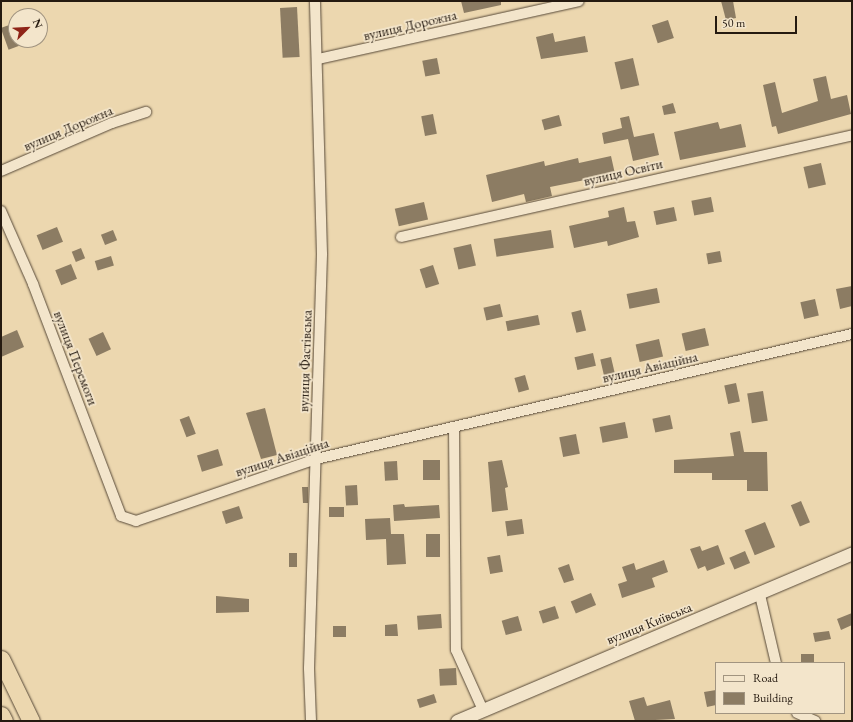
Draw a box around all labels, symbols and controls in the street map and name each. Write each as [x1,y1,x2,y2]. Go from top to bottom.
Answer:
street label: вулиця Дорожна [362,6,458,44]
north arrow [8,8,48,48]
scale bar [717,8,799,34]
text: 50 m [722,15,745,31]
text: N [30,17,46,30]
street label: вулиця Дорожна [21,102,115,154]
street label: вулиця Освіти [582,155,664,189]
street label: вулиця Перемоги [50,308,102,408]
street label: вулиця Фастівська [295,310,315,412]
street label: вулиця Авіаційна [601,348,699,386]
street label: вулиця Авіаційна [233,434,331,480]
street label: вулиця Київська [604,598,694,648]
legend [715,662,845,714]
text: Road [753,670,778,686]
text: Building [753,690,793,706]

